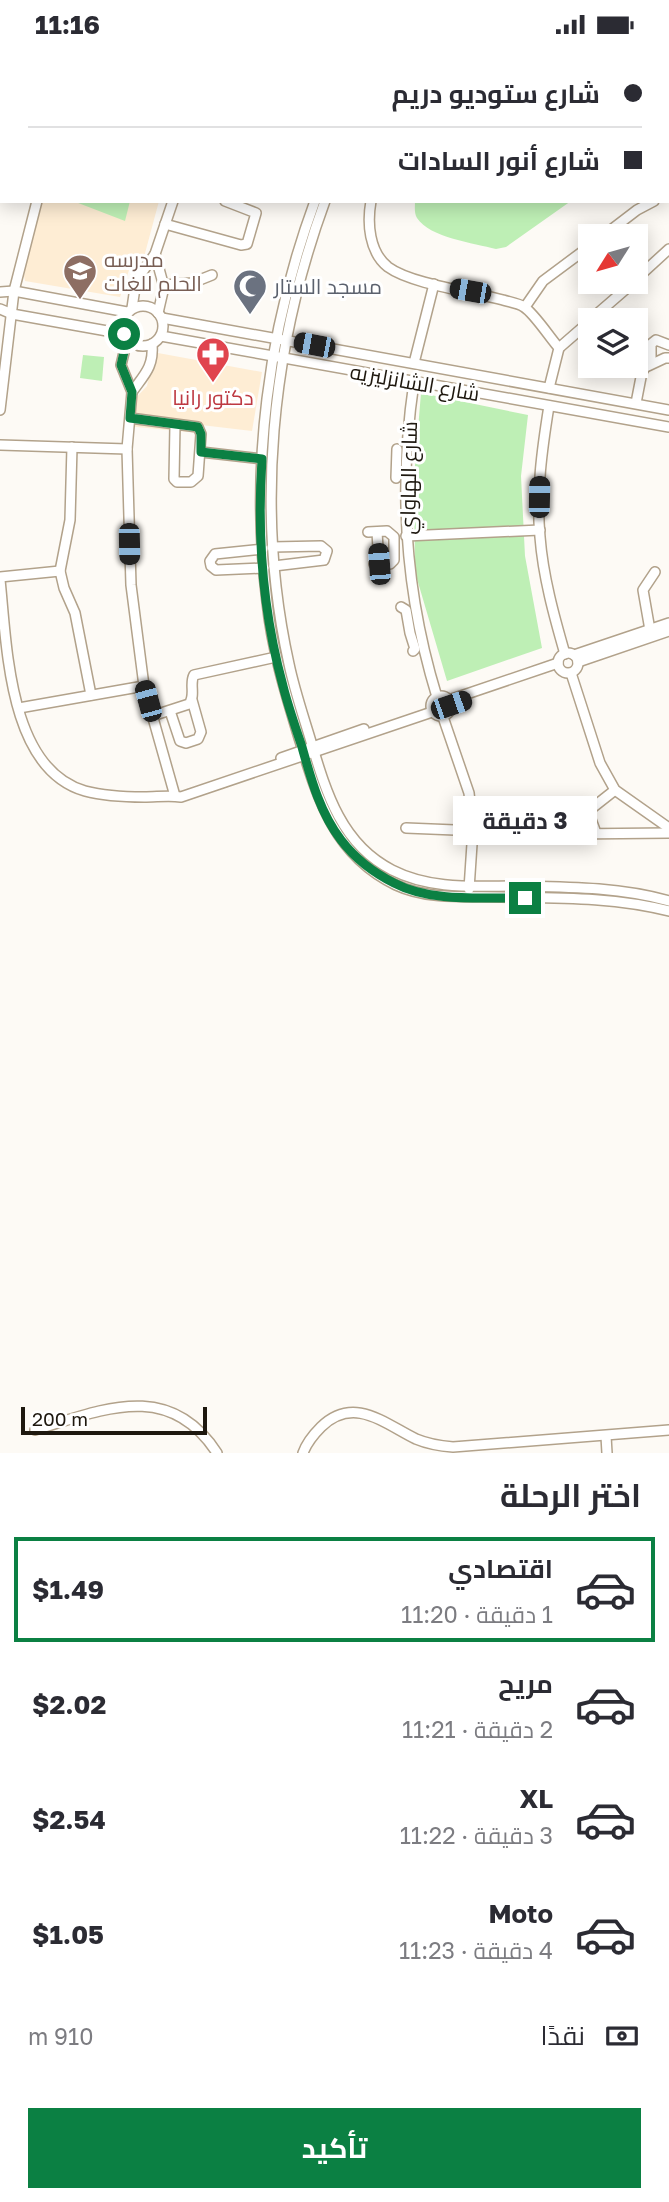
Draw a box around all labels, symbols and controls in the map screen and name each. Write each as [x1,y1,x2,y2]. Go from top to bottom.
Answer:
text: 11:16 [35,9,100,40]
text: شارع ستوديو دريم [392,78,600,109]
text: شارع أنور السادات [398,145,600,176]
north arrow [578,224,648,294]
map controls [578,224,648,378]
place label: مدرسه الحلم للغات [104,246,202,298]
school or university icon: مدرسه الحلم للغات [61,252,99,301]
mosque icon: مسجد الستار [231,267,269,316]
place label: مسجد الستار [273,273,382,299]
car [448,277,493,305]
button: layers [578,308,648,378]
route start [108,318,140,350]
car [292,331,337,359]
pharmacy icon: دكتور رانيا [194,335,232,384]
street label: شارع الشانزليزيه [348,358,482,408]
place label: دكتور رانيا [172,384,254,410]
street label: شارع الهاواي [394,421,426,535]
car [529,476,550,518]
car [119,523,140,565]
car [368,542,391,586]
car [133,678,164,724]
car [428,688,475,722]
callout: 3 دقيقة [453,797,597,845]
text: 3 دقيقة [483,806,567,834]
route end [509,882,541,914]
scale bar [21,1404,206,1436]
text: 200 m [32,1407,88,1430]
text: اختر الرحلة [500,1476,641,1514]
text: اقتصادي [448,1553,553,1584]
icon: car [574,1558,637,1621]
text: $1.49 [32,1574,104,1605]
text: 1 دقيقة · 11:20 [401,1600,553,1628]
text: مريح [498,1668,553,1699]
icon: car [574,1673,637,1736]
text: $2.02 [32,1689,106,1720]
text: 2 دقيقة · 11:21 [402,1715,553,1743]
text: XL [519,1783,553,1814]
icon: car [574,1788,637,1851]
text: $2.54 [32,1804,106,1835]
text: 3 دقيقة · 11:22 [400,1821,553,1849]
text: Moto [488,1898,553,1929]
icon: car [574,1903,637,1966]
text: $1.05 [32,1919,104,1950]
text: 4 دقيقة · 11:23 [399,1936,553,1964]
icon: cash [603,2017,641,2055]
text: نقدًا [541,2020,585,2051]
text: 910 m [28,2022,93,2050]
button: تأكيد [28,2108,641,2188]

